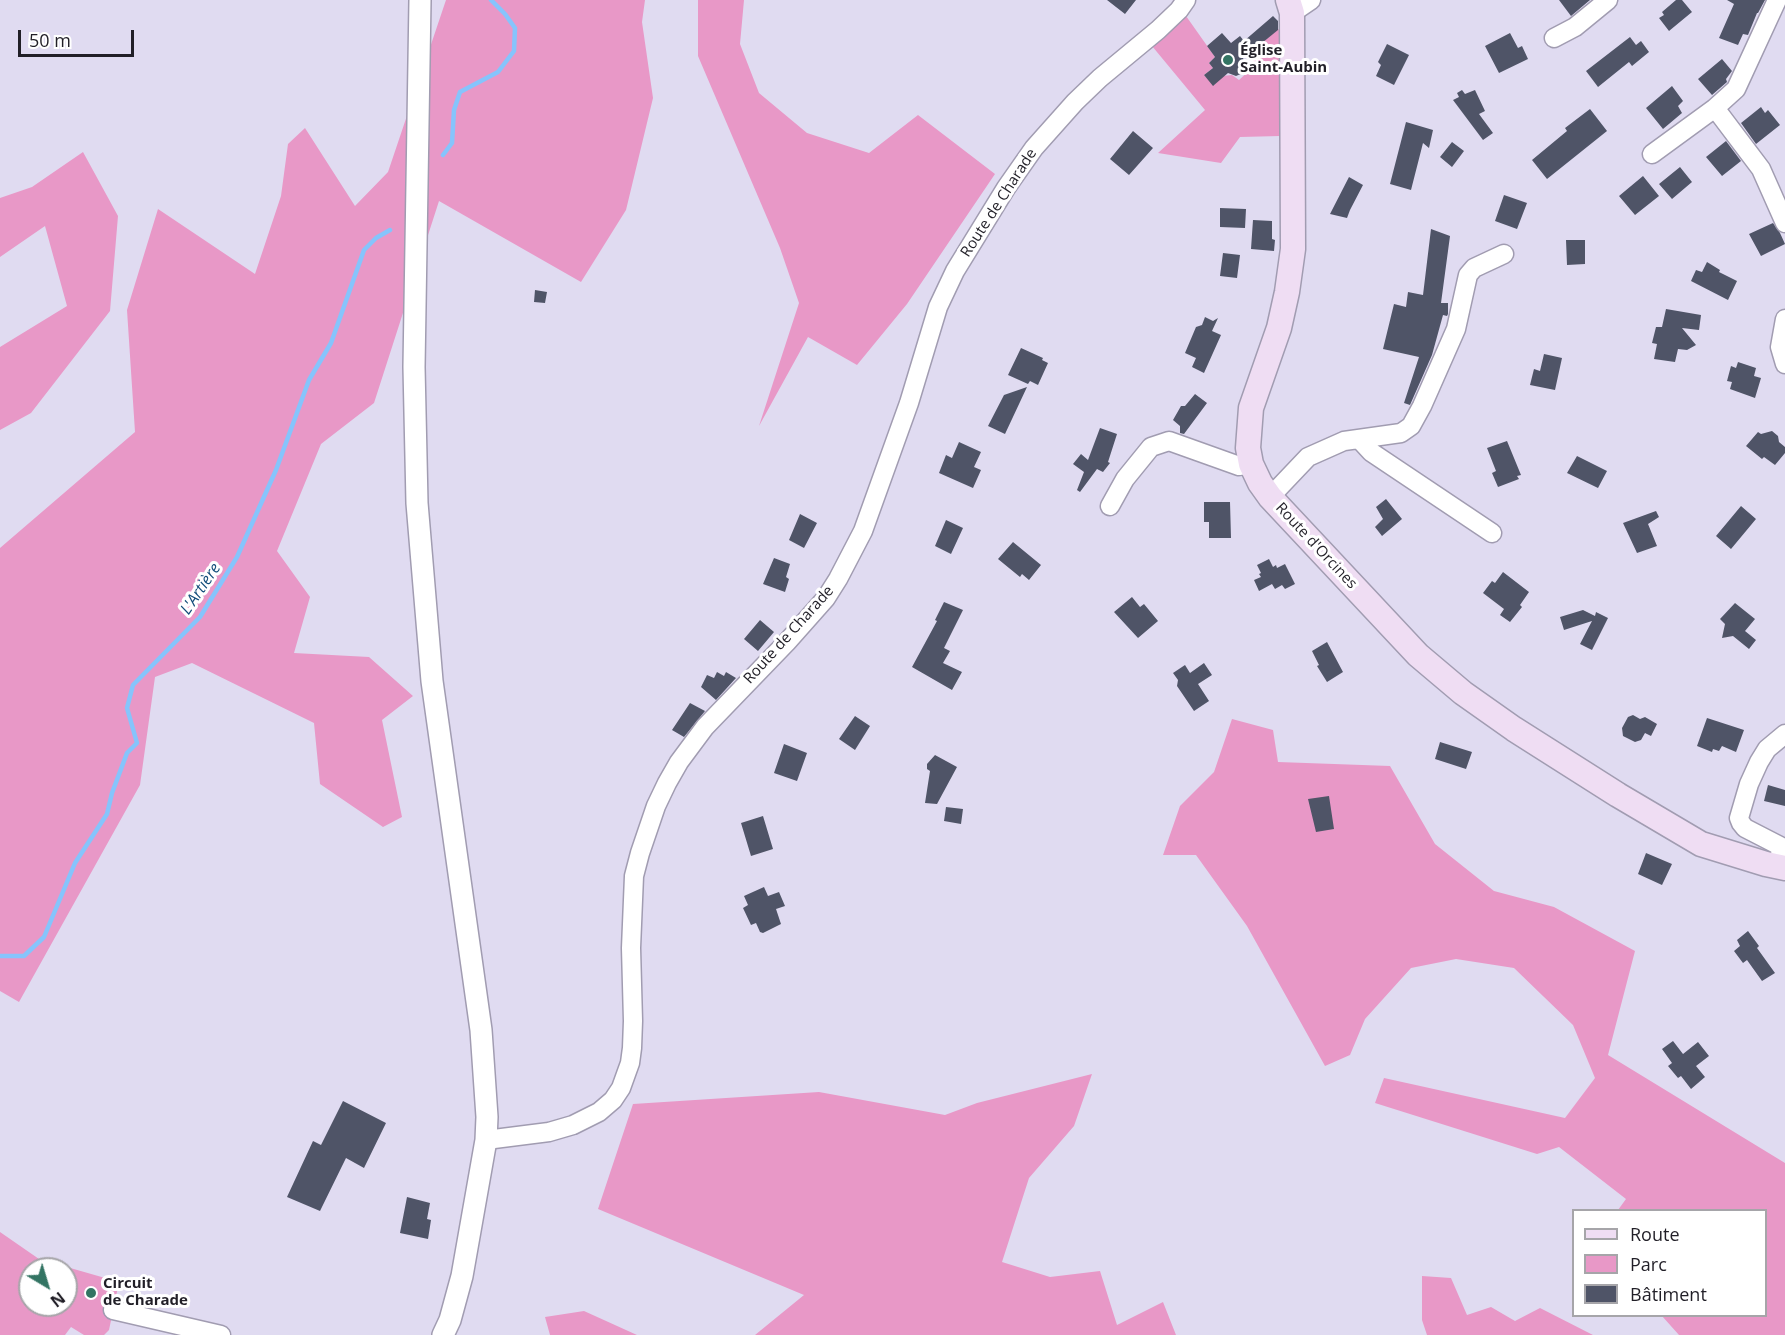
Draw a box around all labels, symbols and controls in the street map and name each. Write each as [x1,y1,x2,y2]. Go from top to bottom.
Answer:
scale bar [21,18,136,56]
text: 50 m [29,28,71,52]
place label: Église Saint-Aubin [1240,42,1327,77]
marker: Église Saint-Aubin [1221,53,1235,67]
street label: Route de Charade [957,145,1041,261]
street label: Route d'Orcines [1272,499,1360,593]
water label: L'Artière [177,560,225,618]
street label: Route de Charade [740,582,838,688]
legend [1572,1209,1767,1317]
text: Route [1630,1222,1680,1246]
text: Parc [1630,1252,1667,1276]
north arrow [18,1257,78,1317]
place label: Circuit de Charade [103,1275,188,1310]
text: Bâtiment [1630,1282,1707,1306]
marker: Circuit de Charade [84,1286,98,1300]
text: N [46,1287,70,1312]

